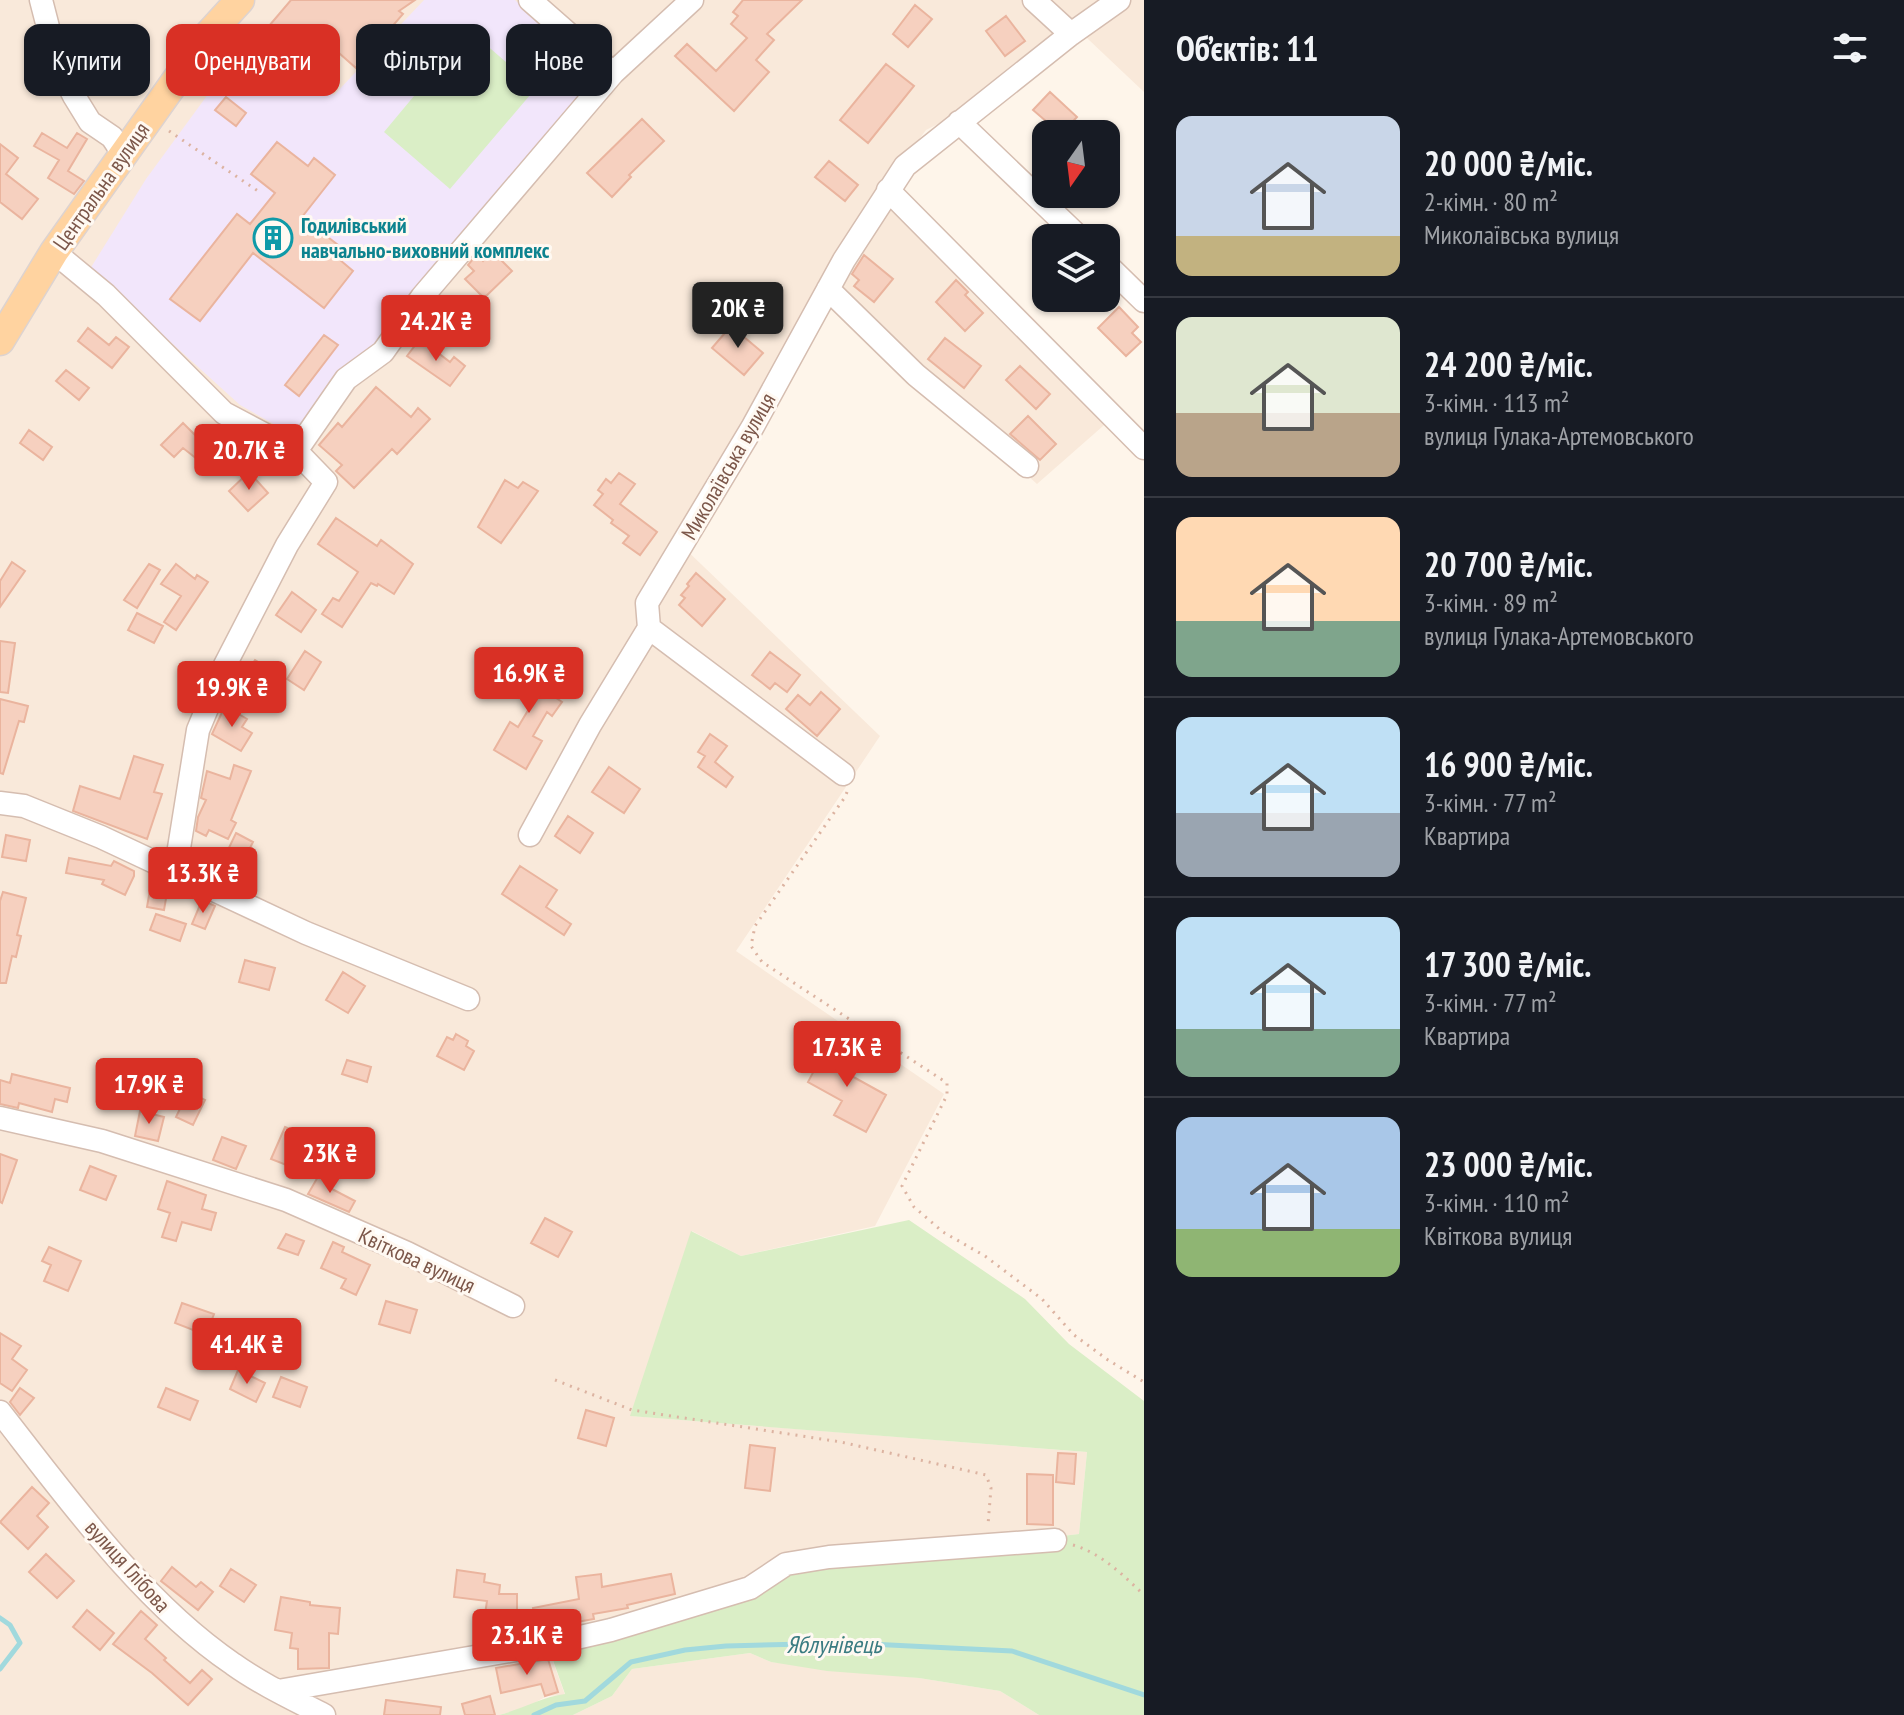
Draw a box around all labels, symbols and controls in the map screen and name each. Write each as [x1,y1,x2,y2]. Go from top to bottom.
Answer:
chip: Купити [24,24,150,96]
chip: Орендувати [166,24,340,96]
chip: Фільтри [356,24,490,96]
chip: Нове [506,24,612,96]
text: Об’єктів: 11 [1176,26,1319,70]
icon: filters [1828,26,1872,70]
street label: Центральна вулиця [47,117,155,255]
north arrow [1032,120,1120,208]
map controls [1032,120,1120,312]
text: 20 000 ₴/міс. [1424,141,1593,185]
icon: home [1240,148,1336,244]
text: 2-кімн. · 80 m² [1424,185,1558,218]
place label: Годилівський навчально-виховний комплекс [301,211,550,264]
building icon: Годилівський навчально-виховний комплекс [252,217,294,259]
text: Миколаївська вулиця [1424,218,1619,251]
button: layers [1032,224,1120,312]
pin: 20K ₴ [682,282,794,350]
text: 20K ₴ [710,291,766,324]
pin: 24.2K ₴ [362,295,510,363]
text: 24.2K ₴ [399,304,473,337]
text: 24 200 ₴/міс. [1424,342,1593,386]
icon: home [1240,349,1336,445]
text: 3-кімн. · 113 m² [1424,386,1569,419]
street label: Миколаївська вулиця [675,388,781,544]
text: вулиця Гулака-Артемовського [1424,419,1694,452]
pin: 20.7K ₴ [175,424,323,492]
text: 20.7K ₴ [212,433,286,466]
text: 20 700 ₴/міс. [1424,542,1593,586]
icon: home [1240,549,1336,645]
text: 3-кімн. · 89 m² [1424,586,1558,619]
text: вулиця Гулака-Артемовського [1424,619,1694,652]
pin: 16.9K ₴ [455,647,603,715]
text: 16.9K ₴ [492,656,566,689]
pin: 19.9K ₴ [158,661,306,729]
text: 19.9K ₴ [195,670,269,703]
text: 16 900 ₴/міс. [1424,742,1593,786]
icon: home [1240,749,1336,845]
text: 3-кімн. · 77 m² [1424,786,1557,819]
text: Квартира [1424,819,1510,852]
pin: 13.3K ₴ [129,847,277,915]
text: 13.3K ₴ [166,856,240,889]
text: 17 300 ₴/міс. [1424,942,1591,986]
icon: home [1240,949,1336,1045]
text: 3-кімн. · 77 m² [1424,986,1557,1019]
text: Квартира [1424,1019,1510,1052]
pin: 17.3K ₴ [773,1021,921,1089]
text: 17.3K ₴ [812,1030,882,1063]
pin: 17.9K ₴ [75,1058,223,1126]
text: 17.9K ₴ [114,1067,184,1100]
pin: 23K ₴ [274,1127,386,1195]
text: 23K ₴ [302,1136,358,1169]
text: 23 000 ₴/міс. [1424,1142,1593,1186]
icon: home [1240,1149,1336,1245]
text: 3-кімн. · 110 m² [1424,1186,1569,1219]
text: Квіткова вулиця [1424,1219,1572,1252]
street label: Квіткова вулиця [354,1221,480,1299]
pin: 41.4K ₴ [173,1318,321,1386]
text: 41.4K ₴ [210,1327,284,1360]
street label: вулиця Глібова [79,1514,177,1618]
pin: 23.1K ₴ [453,1609,601,1677]
text: 23.1K ₴ [490,1618,564,1651]
water label: Яблунівець [786,1629,882,1660]

